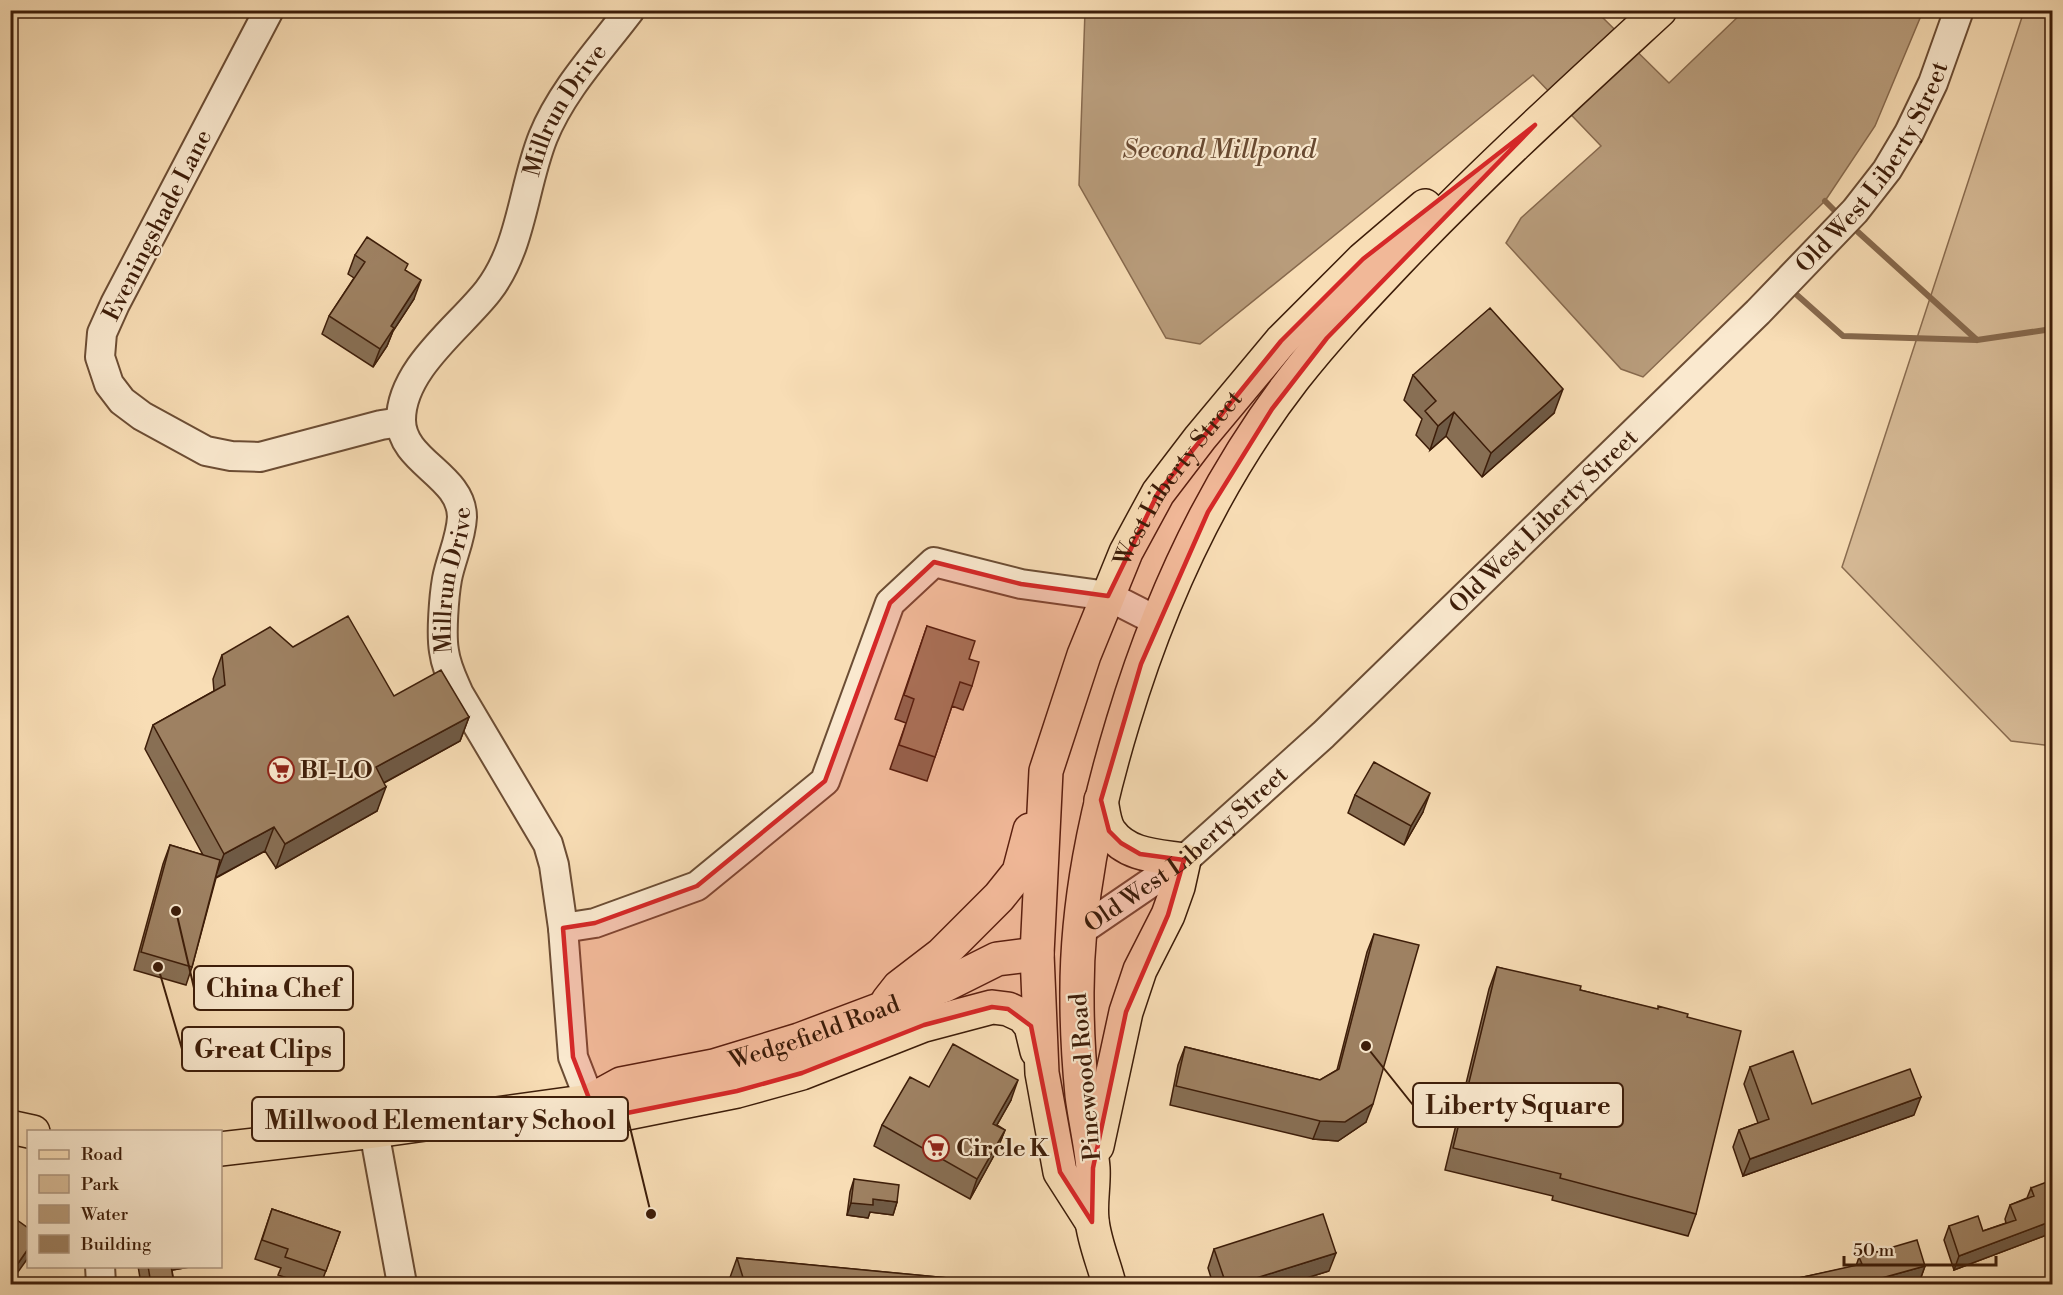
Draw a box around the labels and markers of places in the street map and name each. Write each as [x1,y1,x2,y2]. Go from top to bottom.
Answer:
supermarket icon: BI-LO [266,755,296,785]
place label: BI-LO [300,756,373,786]
callout: China Chef [194,966,353,1010]
callout: Great Clips [182,1027,344,1071]
callout: Liberty Square [1413,1083,1623,1127]
callout: Millwood Elementary School [252,1097,628,1141]
supermarket icon: Circle K [921,1133,951,1163]
place label: Circle K [956,1134,1050,1164]

